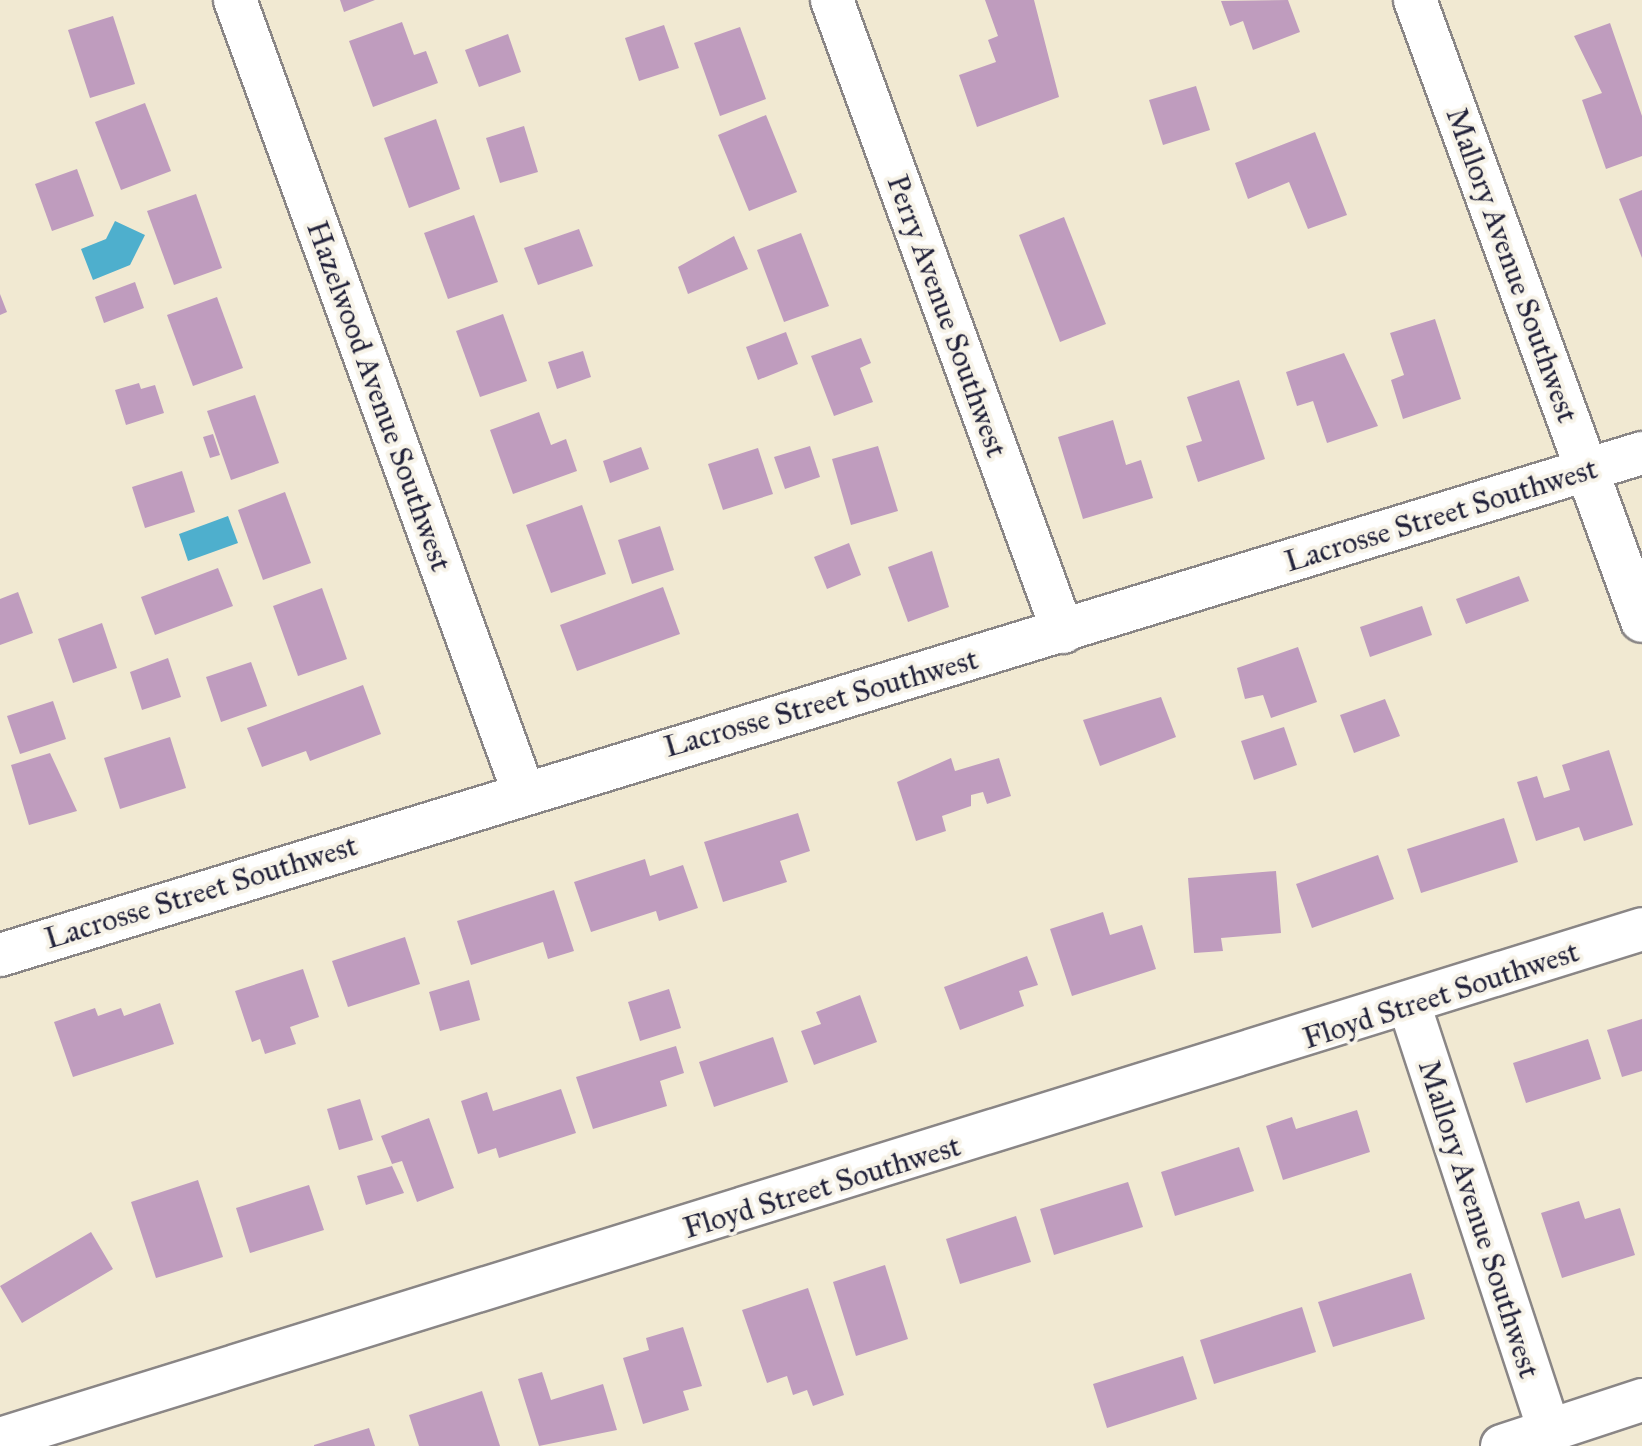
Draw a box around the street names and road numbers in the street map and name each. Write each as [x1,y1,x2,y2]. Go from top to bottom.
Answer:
street label: Mallory Avenue Southwest [1438,103,1586,427]
street label: Perry Avenue Southwest [879,170,1015,462]
street label: Hazelwood Avenue Southwest [299,216,459,576]
street label: Lacrosse Street Southwest [1280,450,1602,580]
street label: Lacrosse Street Southwest [660,641,982,765]
street label: Lacrosse Street Southwest [40,827,362,957]
street label: Floyd Street Southwest [1298,933,1584,1057]
street label: Mallory Avenue Southwest [1411,1055,1547,1383]
street label: Floyd Street Southwest [679,1128,965,1246]

